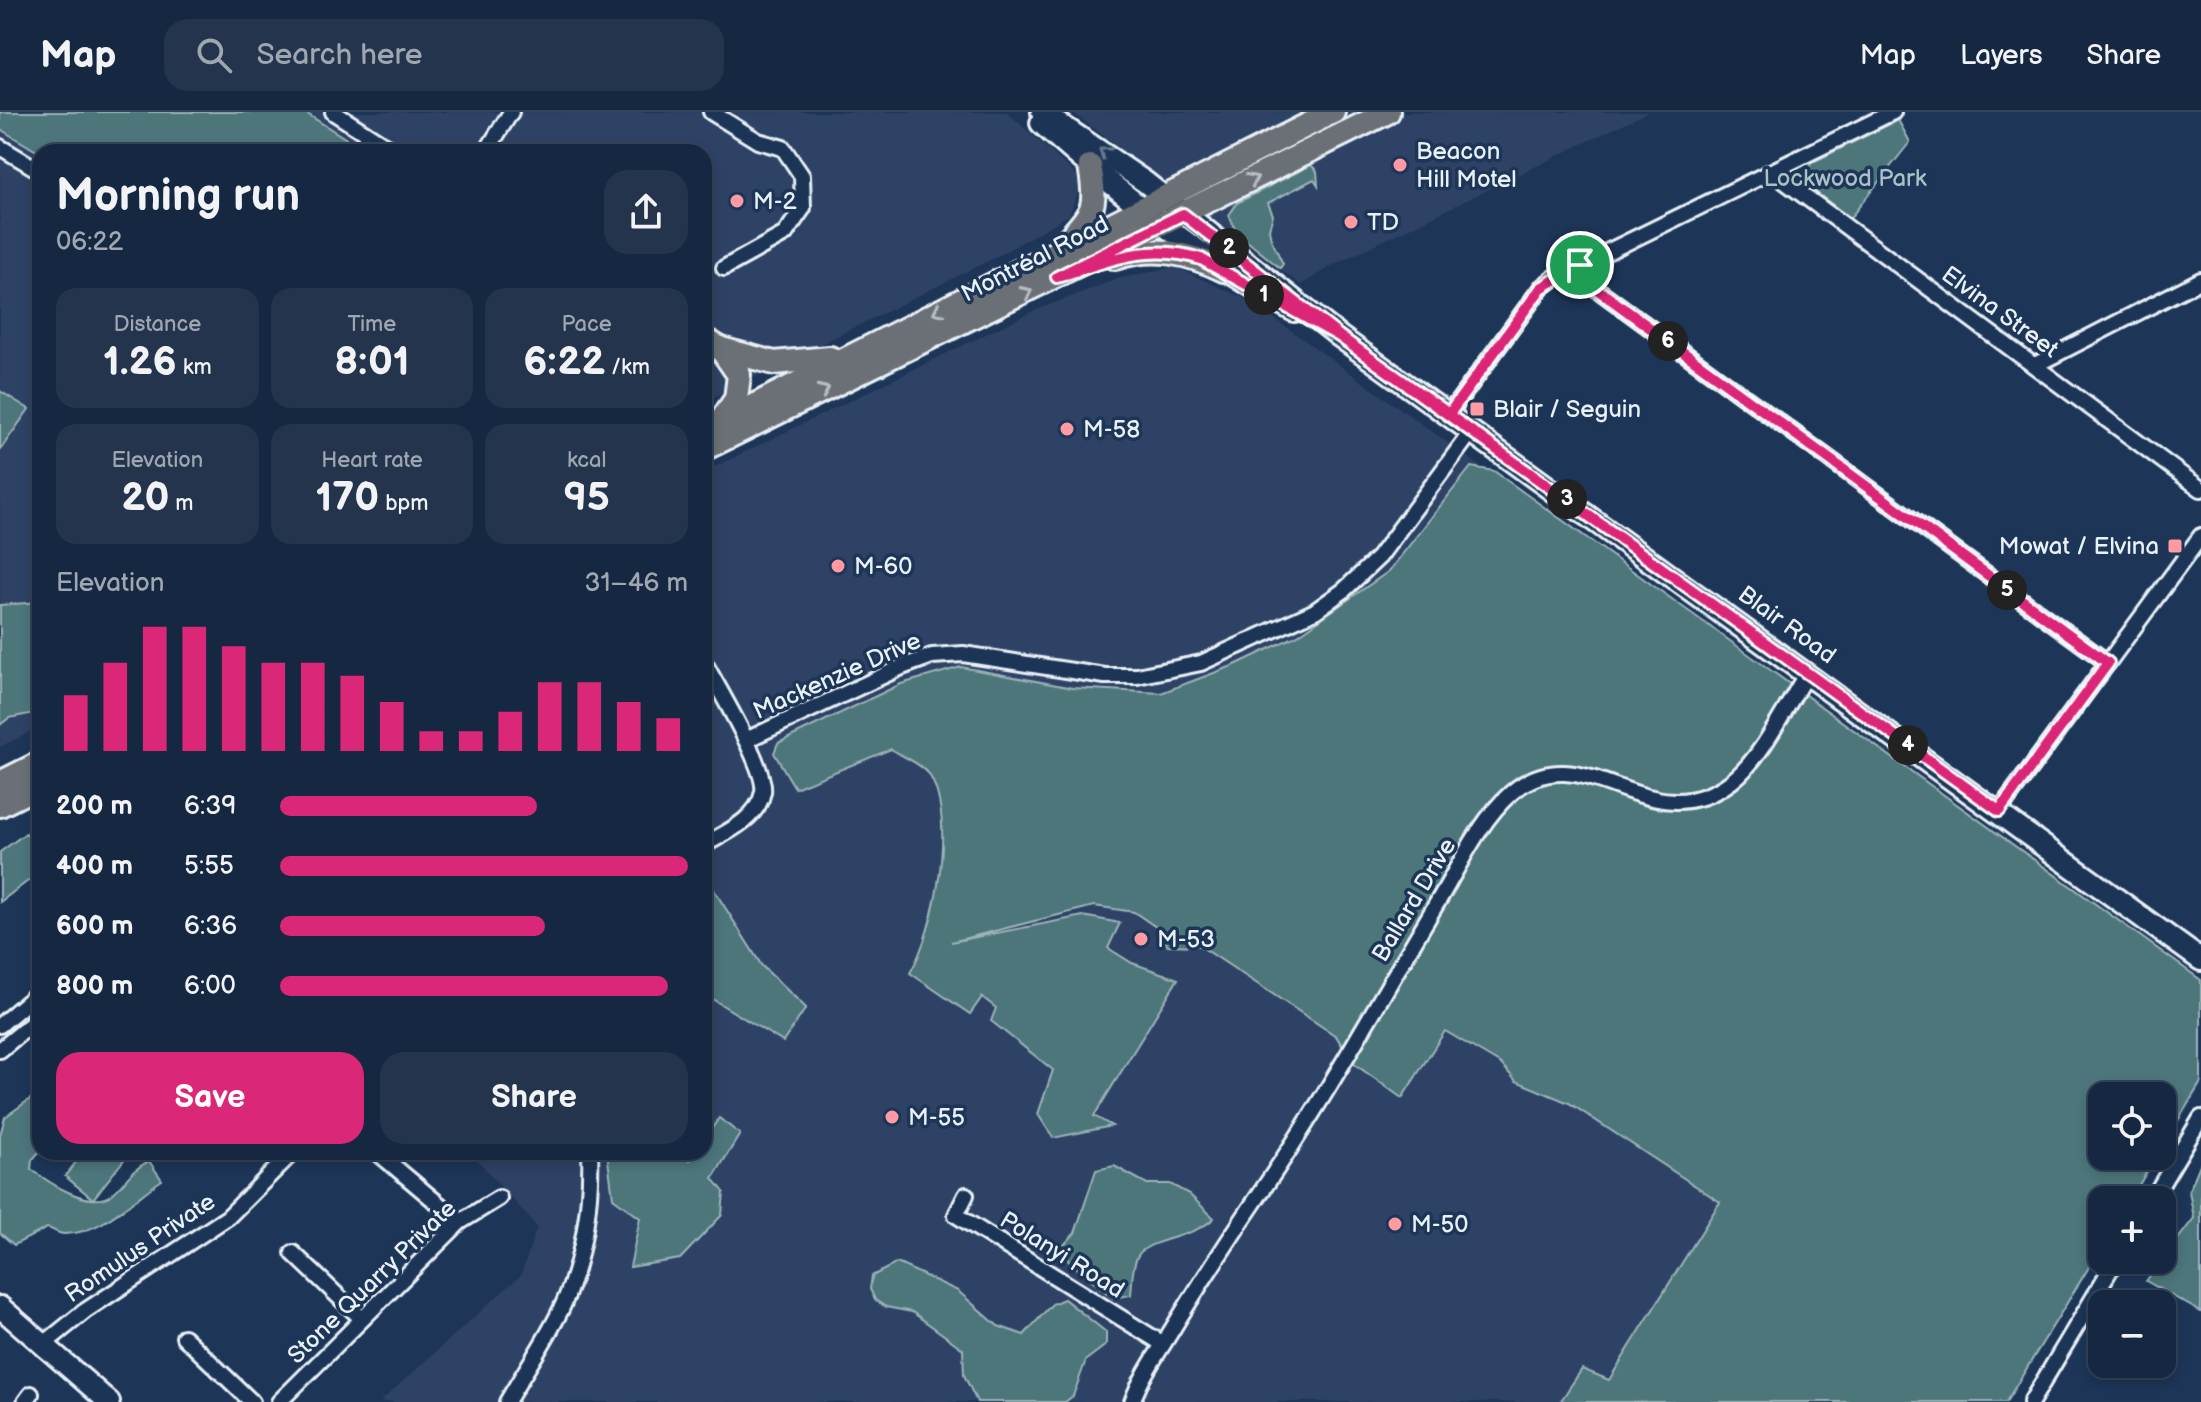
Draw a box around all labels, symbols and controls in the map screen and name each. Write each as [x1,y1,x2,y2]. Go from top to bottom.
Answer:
search box [164,19,724,91]
text: Map [40,33,116,78]
icon: search [192,33,236,77]
text: Search here [256,37,423,73]
text: Map [1860,39,1916,72]
text: Layers [1960,39,2043,72]
text: Share [2087,39,2161,72]
place label: Beacon Hill Motel [1416,137,1517,194]
one-way arrow [1098,148,1113,162]
marker: Beacon Hill Motel [1391,156,1409,174]
park label: Lockwood Park [1764,164,1927,193]
text: Morning run [56,170,300,223]
button: share [604,170,688,254]
one-way arrow [1245,173,1260,189]
place label: M-2 [753,187,797,216]
marker: M-2 [728,192,746,210]
place label: TD [1367,208,1399,237]
street label: Montréal Road [957,209,1113,309]
marker: TD [1342,213,1360,231]
text: 06:22 [56,227,123,258]
pin: 2 [1209,228,1249,268]
pin [1546,231,1614,299]
text: 2 [1222,234,1236,261]
icon: arrive [1558,243,1602,287]
street label: Elvina Street [1936,260,2065,364]
pin: 1 [1244,275,1284,315]
text: 1 [1259,281,1269,308]
one-way arrow [1019,286,1034,301]
one-way arrow [932,302,947,317]
text: Distance [113,311,201,338]
text: Time [348,311,396,338]
text: Pace [562,311,612,338]
pin: 6 [1648,321,1688,361]
text: 6 [1661,327,1675,354]
text: 1.26 [103,338,177,386]
text: 8:01 [334,338,410,386]
text: 6:22 [523,338,605,386]
text: km [177,354,212,381]
text: /km [605,354,650,381]
one-way arrow [816,384,830,400]
place label: Blair / Seguin [1493,395,1641,424]
marker: Blair / Seguin [1468,400,1486,418]
place label: M-58 [1083,415,1140,444]
marker: M-58 [1058,420,1076,438]
text: Elevation [111,447,203,474]
text: Heart rate [321,447,423,474]
text: kcal [567,447,606,474]
text: 20 [121,474,169,522]
text: 170 [315,474,379,522]
text: 95 [563,474,610,522]
pin: 3 [1547,479,1587,519]
text: 3 [1561,485,1573,512]
text: m [169,490,193,517]
text: bpm [379,490,429,517]
place label: Mowat / Elvina [1999,532,2159,561]
marker: Mowat / Elvina [2166,537,2184,555]
place label: M-60 [854,552,912,581]
marker: M-60 [829,557,847,575]
text: Elevation [56,568,164,599]
text: 31–46 m [585,568,688,599]
pin: 5 [1987,570,2027,610]
text: 5 [2001,576,2013,603]
street label: Blair Road [1732,580,1842,670]
street label: Mackenzie Drive [749,626,925,726]
pin: 4 [1888,725,1928,765]
text: 4 [1902,731,1914,758]
text: 200 m [56,791,133,822]
text: 6:39 [184,791,236,822]
street label: Ballard Drive [1366,833,1462,967]
text: 400 m [56,851,133,882]
text: 5:55 [184,851,234,882]
text: 600 m [56,911,133,942]
text: 6:36 [184,911,237,942]
place label: M-53 [1157,925,1215,954]
marker: M-53 [1132,930,1150,948]
text: 800 m [56,971,133,1002]
text: 6:00 [184,971,236,1002]
button: Save [56,1052,364,1144]
button: Share [380,1052,688,1144]
map controls [2088,1082,2176,1378]
button: locate [2088,1082,2176,1170]
place label: M-55 [908,1103,965,1132]
marker: M-55 [883,1108,901,1126]
button: + [2088,1186,2176,1274]
street label: Romulus Private [59,1187,221,1309]
street label: Stone Quarry Private [282,1194,462,1370]
street label: Polanyi Road [995,1205,1129,1305]
place label: M-50 [1411,1210,1468,1239]
marker: M-50 [1386,1215,1404,1233]
button: − [2088,1290,2176,1378]

